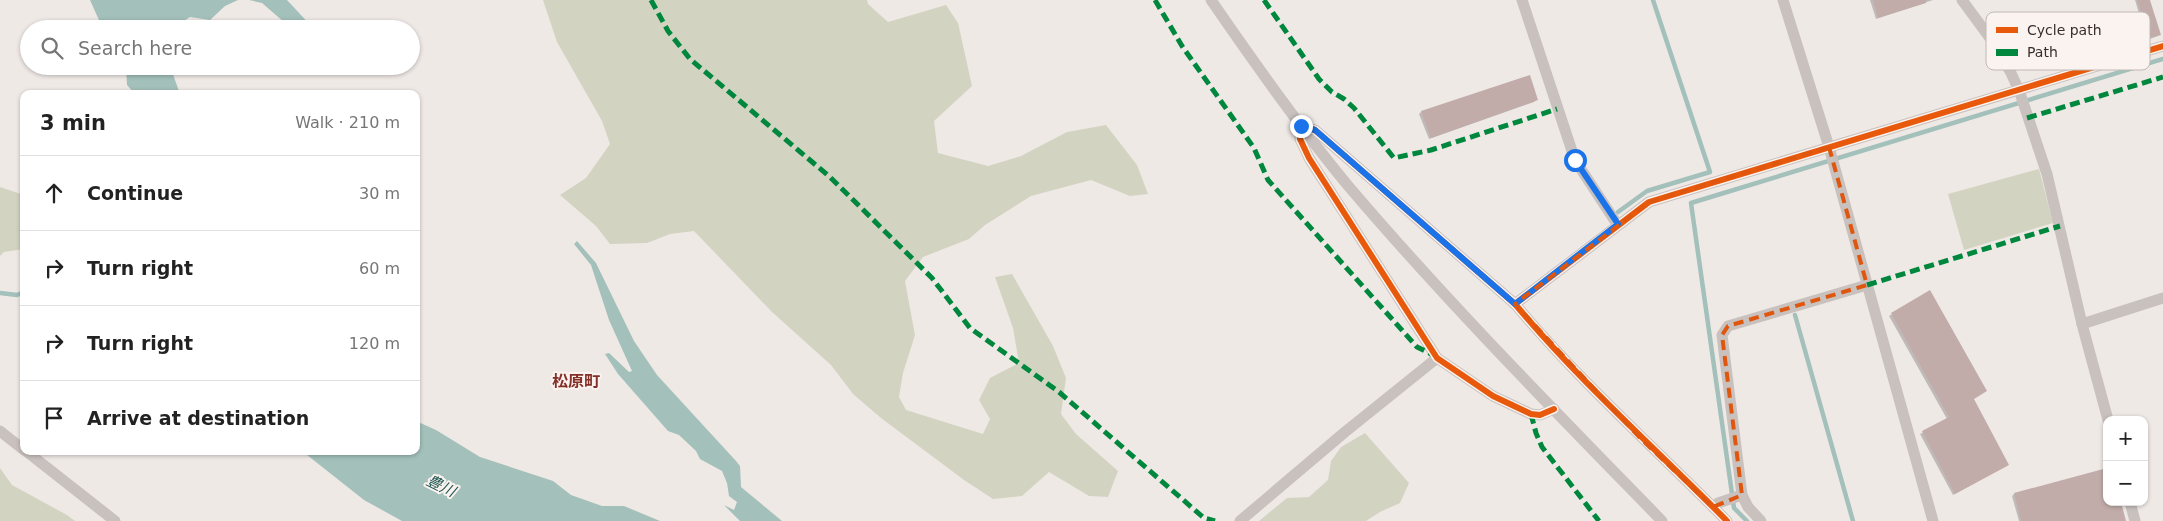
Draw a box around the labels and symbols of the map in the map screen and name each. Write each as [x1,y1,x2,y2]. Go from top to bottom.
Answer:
legend [1986,12,2150,70]
text: Cycle path [2027,22,2102,38]
text: Path [2027,44,2058,60]
route end [1290,115,1313,138]
route start [1564,149,1587,172]
district label: 松原町 [552,372,600,391]
water label: 豊川 [424,471,460,502]

